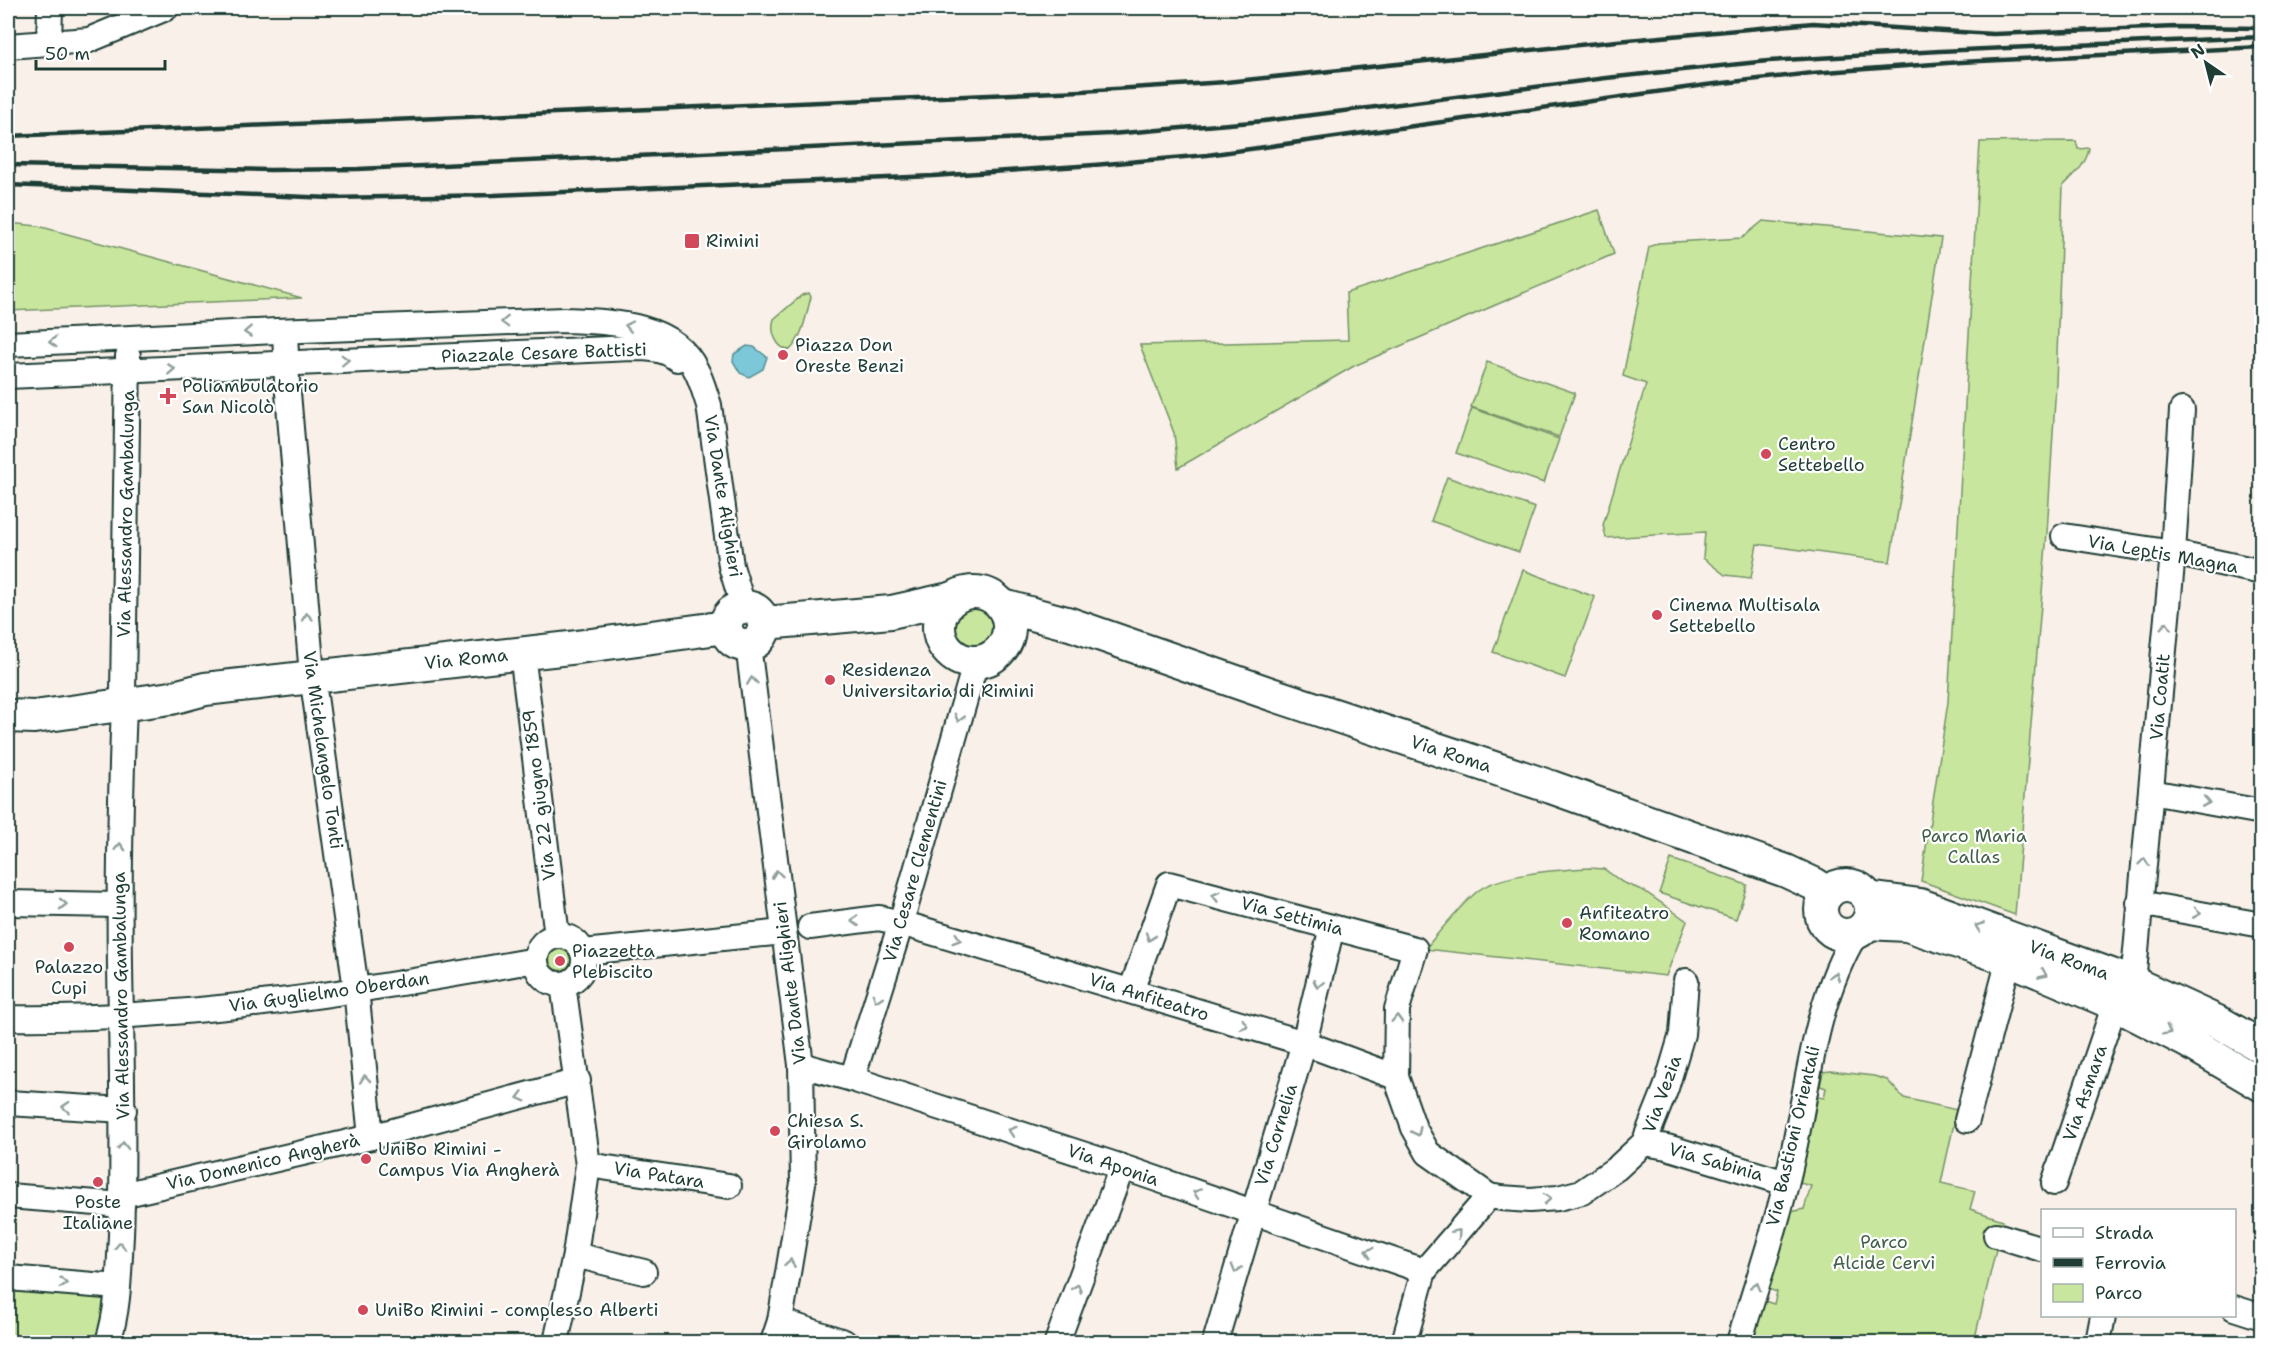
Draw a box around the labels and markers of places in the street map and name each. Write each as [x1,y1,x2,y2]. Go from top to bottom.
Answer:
place label: Rimini [706,229,759,253]
marker: Rimini [683,232,701,250]
place label: Piazza Don Oreste Benzi [795,333,904,378]
marker: Piazza Don Oreste Benzi [776,348,790,362]
place label: Poliambulatorio San Nicolò [182,374,319,419]
marker: Poliambulatorio San Nicolò [159,387,177,405]
place label: Centro Settebello [1778,432,1865,477]
marker: Centro Settebello [1759,447,1773,461]
place label: Cinema Multisala Settebello [1669,593,1820,638]
marker: Cinema Multisala Settebello [1650,608,1664,622]
place label: Residenza Universitaria di Rimini [842,658,1034,703]
marker: Residenza Universitaria di Rimini [823,673,837,687]
place label: Anfiteatro Romano [1579,901,1669,946]
marker: Anfiteatro Romano [1560,916,1574,930]
place label: Piazzetta Plebiscito [572,939,655,984]
marker: Palazzo Cupi [62,940,76,954]
marker: Piazzetta Plebiscito [553,954,567,968]
place label: Palazzo Cupi [35,955,103,1000]
place label: Chiesa S. Girolamo [787,1109,867,1154]
marker: Chiesa S. Girolamo [768,1124,782,1138]
place label: UniBo Rimini - Campus Via Angherà [378,1137,559,1182]
marker: UniBo Rimini - Campus Via Angherà [359,1152,373,1166]
marker: Poste Italiane [91,1175,105,1189]
place label: Poste Italiane [63,1190,133,1235]
place label: UniBo Rimini - complesso Alberti [375,1298,659,1322]
marker: UniBo Rimini - complesso Alberti [356,1303,370,1317]

